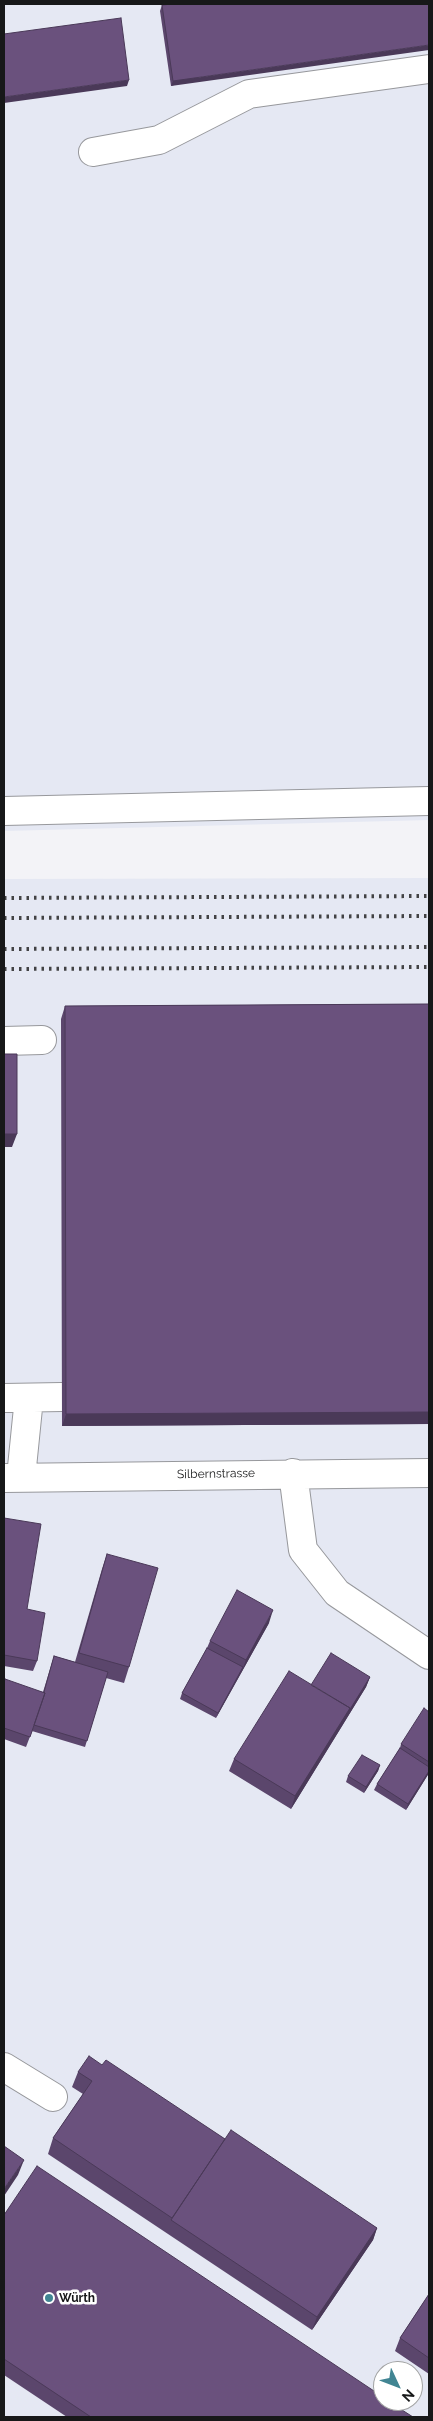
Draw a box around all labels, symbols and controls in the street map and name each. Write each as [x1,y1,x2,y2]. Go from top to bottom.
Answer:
street label: Silbernstrasse [177,1466,255,1482]
place label: Würth [59,2291,95,2305]
marker: Würth [43,2292,55,2304]
north arrow [373,2361,423,2411]
text: N [399,2386,418,2405]

